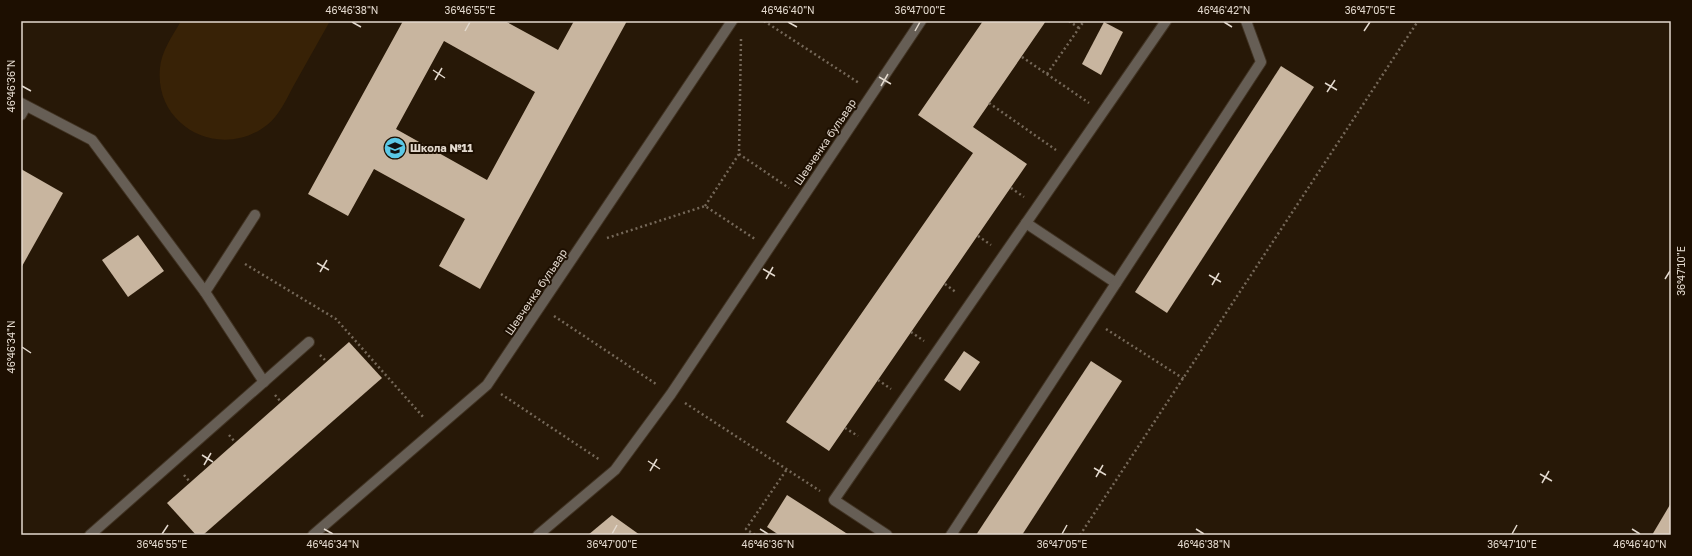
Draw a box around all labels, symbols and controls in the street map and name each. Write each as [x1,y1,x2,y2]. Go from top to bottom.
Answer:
text: 46°46'38"N [326,4,378,16]
text: 36°46'55"E [445,4,495,16]
text: 46°46'40"N [761,4,815,16]
text: 36°47'00"E [895,4,945,16]
text: 46°46'42"N [1198,4,1250,16]
text: 36°47'05"E [1345,4,1395,16]
text: 46°46'36"N [5,60,17,112]
street label: Шевченка бульвар [791,96,858,187]
school or university icon: Школа №11 [382,135,408,161]
place label: Школа №11 [410,141,473,154]
street label: Шевченка бульвар [502,246,569,337]
text: 36°47'10"E [1675,246,1687,296]
text: 46°46'34"N [5,321,17,373]
text: 36°46'55"E [137,538,187,550]
text: 46°46'34"N [307,538,359,550]
text: 36°47'00"E [587,538,637,550]
text: 46°46'36"N [742,538,794,550]
text: 36°47'05"E [1037,538,1087,550]
text: 46°46'38"N [1178,538,1230,550]
text: 36°47'10"E [1487,538,1537,550]
text: 46°46'40"N [1613,538,1667,550]

